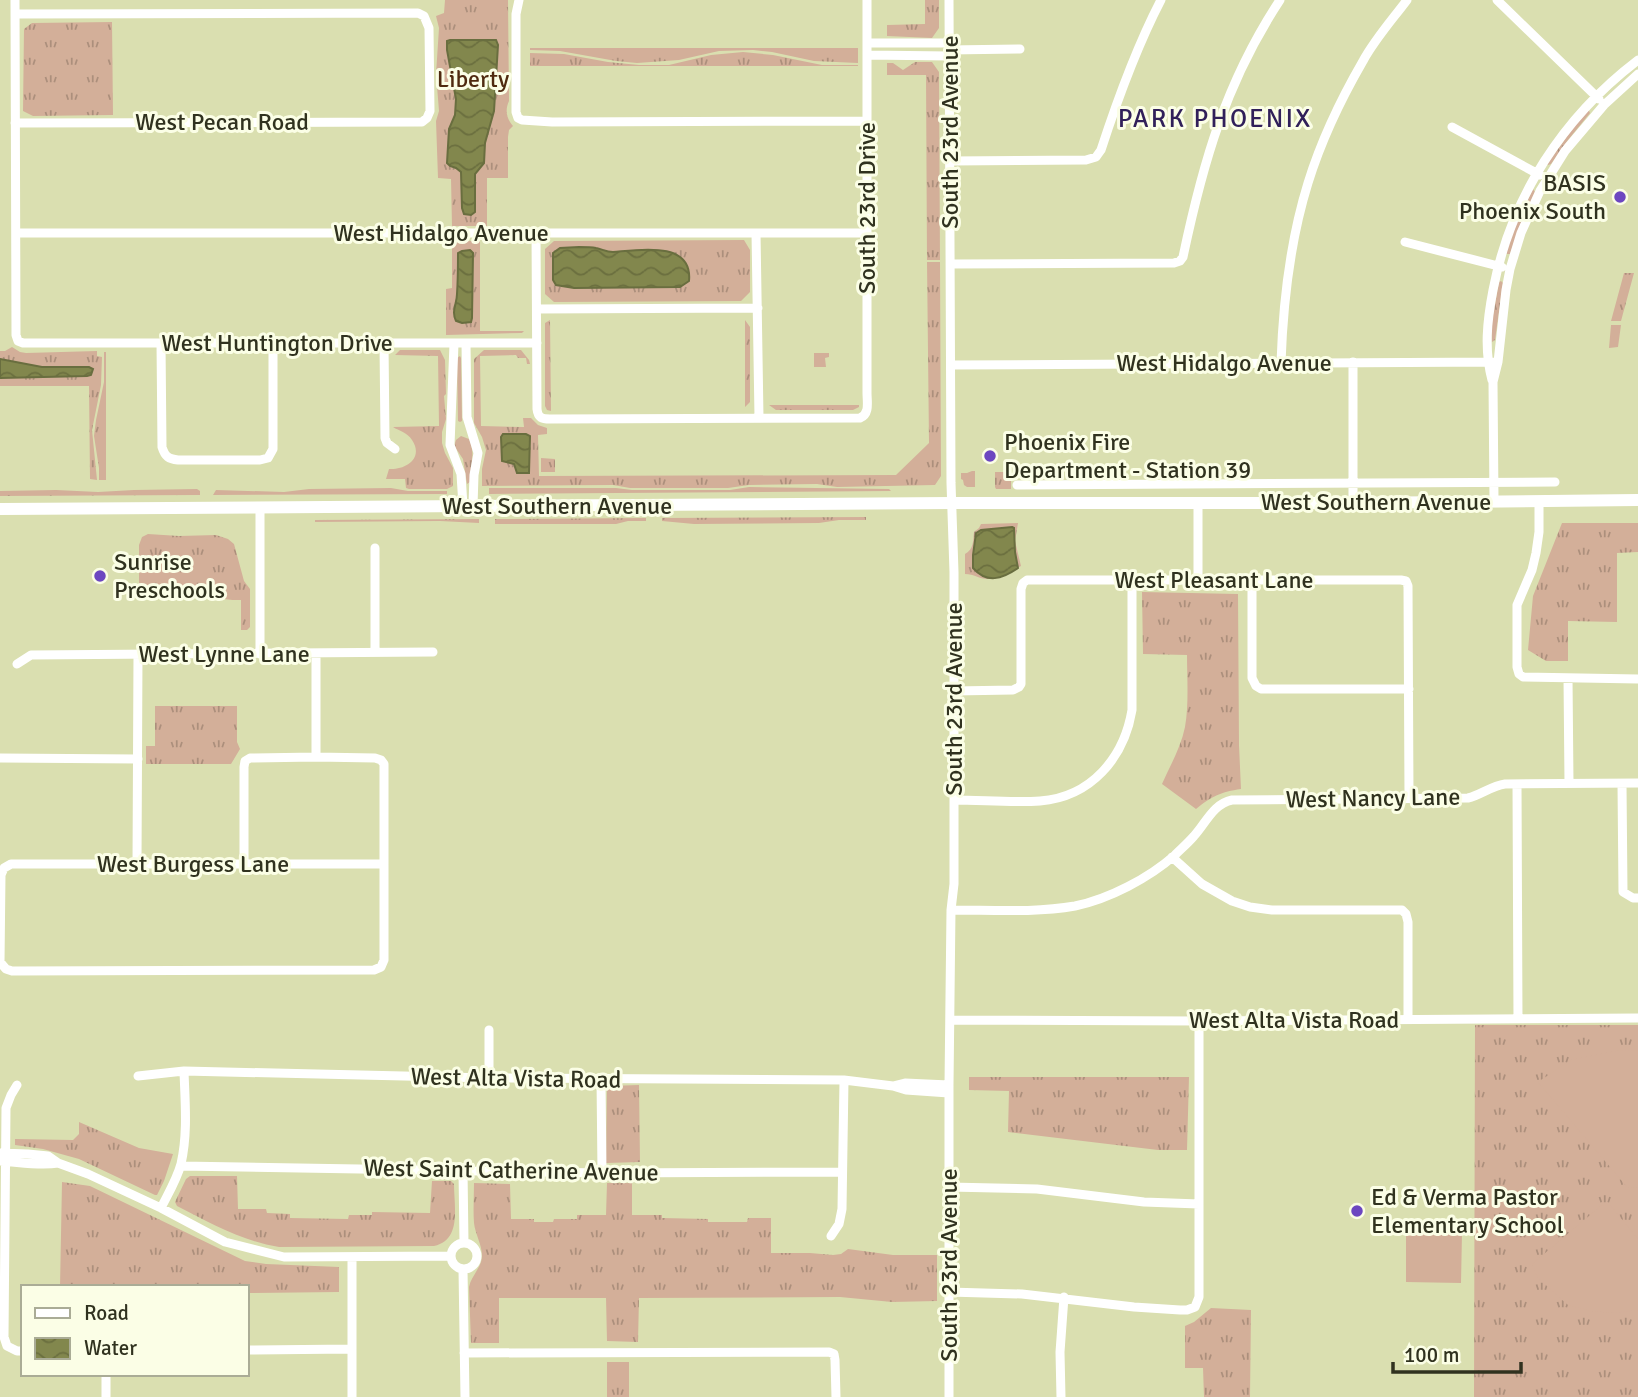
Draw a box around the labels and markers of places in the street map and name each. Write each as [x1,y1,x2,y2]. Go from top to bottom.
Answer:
place label: BASIS Phoenix South [1459,168,1606,226]
marker: BASIS Phoenix South [1612,189,1628,205]
place label: Phoenix Fire Department - Station 39 [1004,427,1251,485]
marker: Phoenix Fire Department - Station 39 [982,448,998,464]
place label: Sunrise Preschools [114,547,225,605]
marker: Sunrise Preschools [92,568,108,584]
place label: Ed & Verma Pastor Elementary School [1371,1182,1564,1240]
marker: Ed & Verma Pastor Elementary School [1349,1203,1365,1219]

